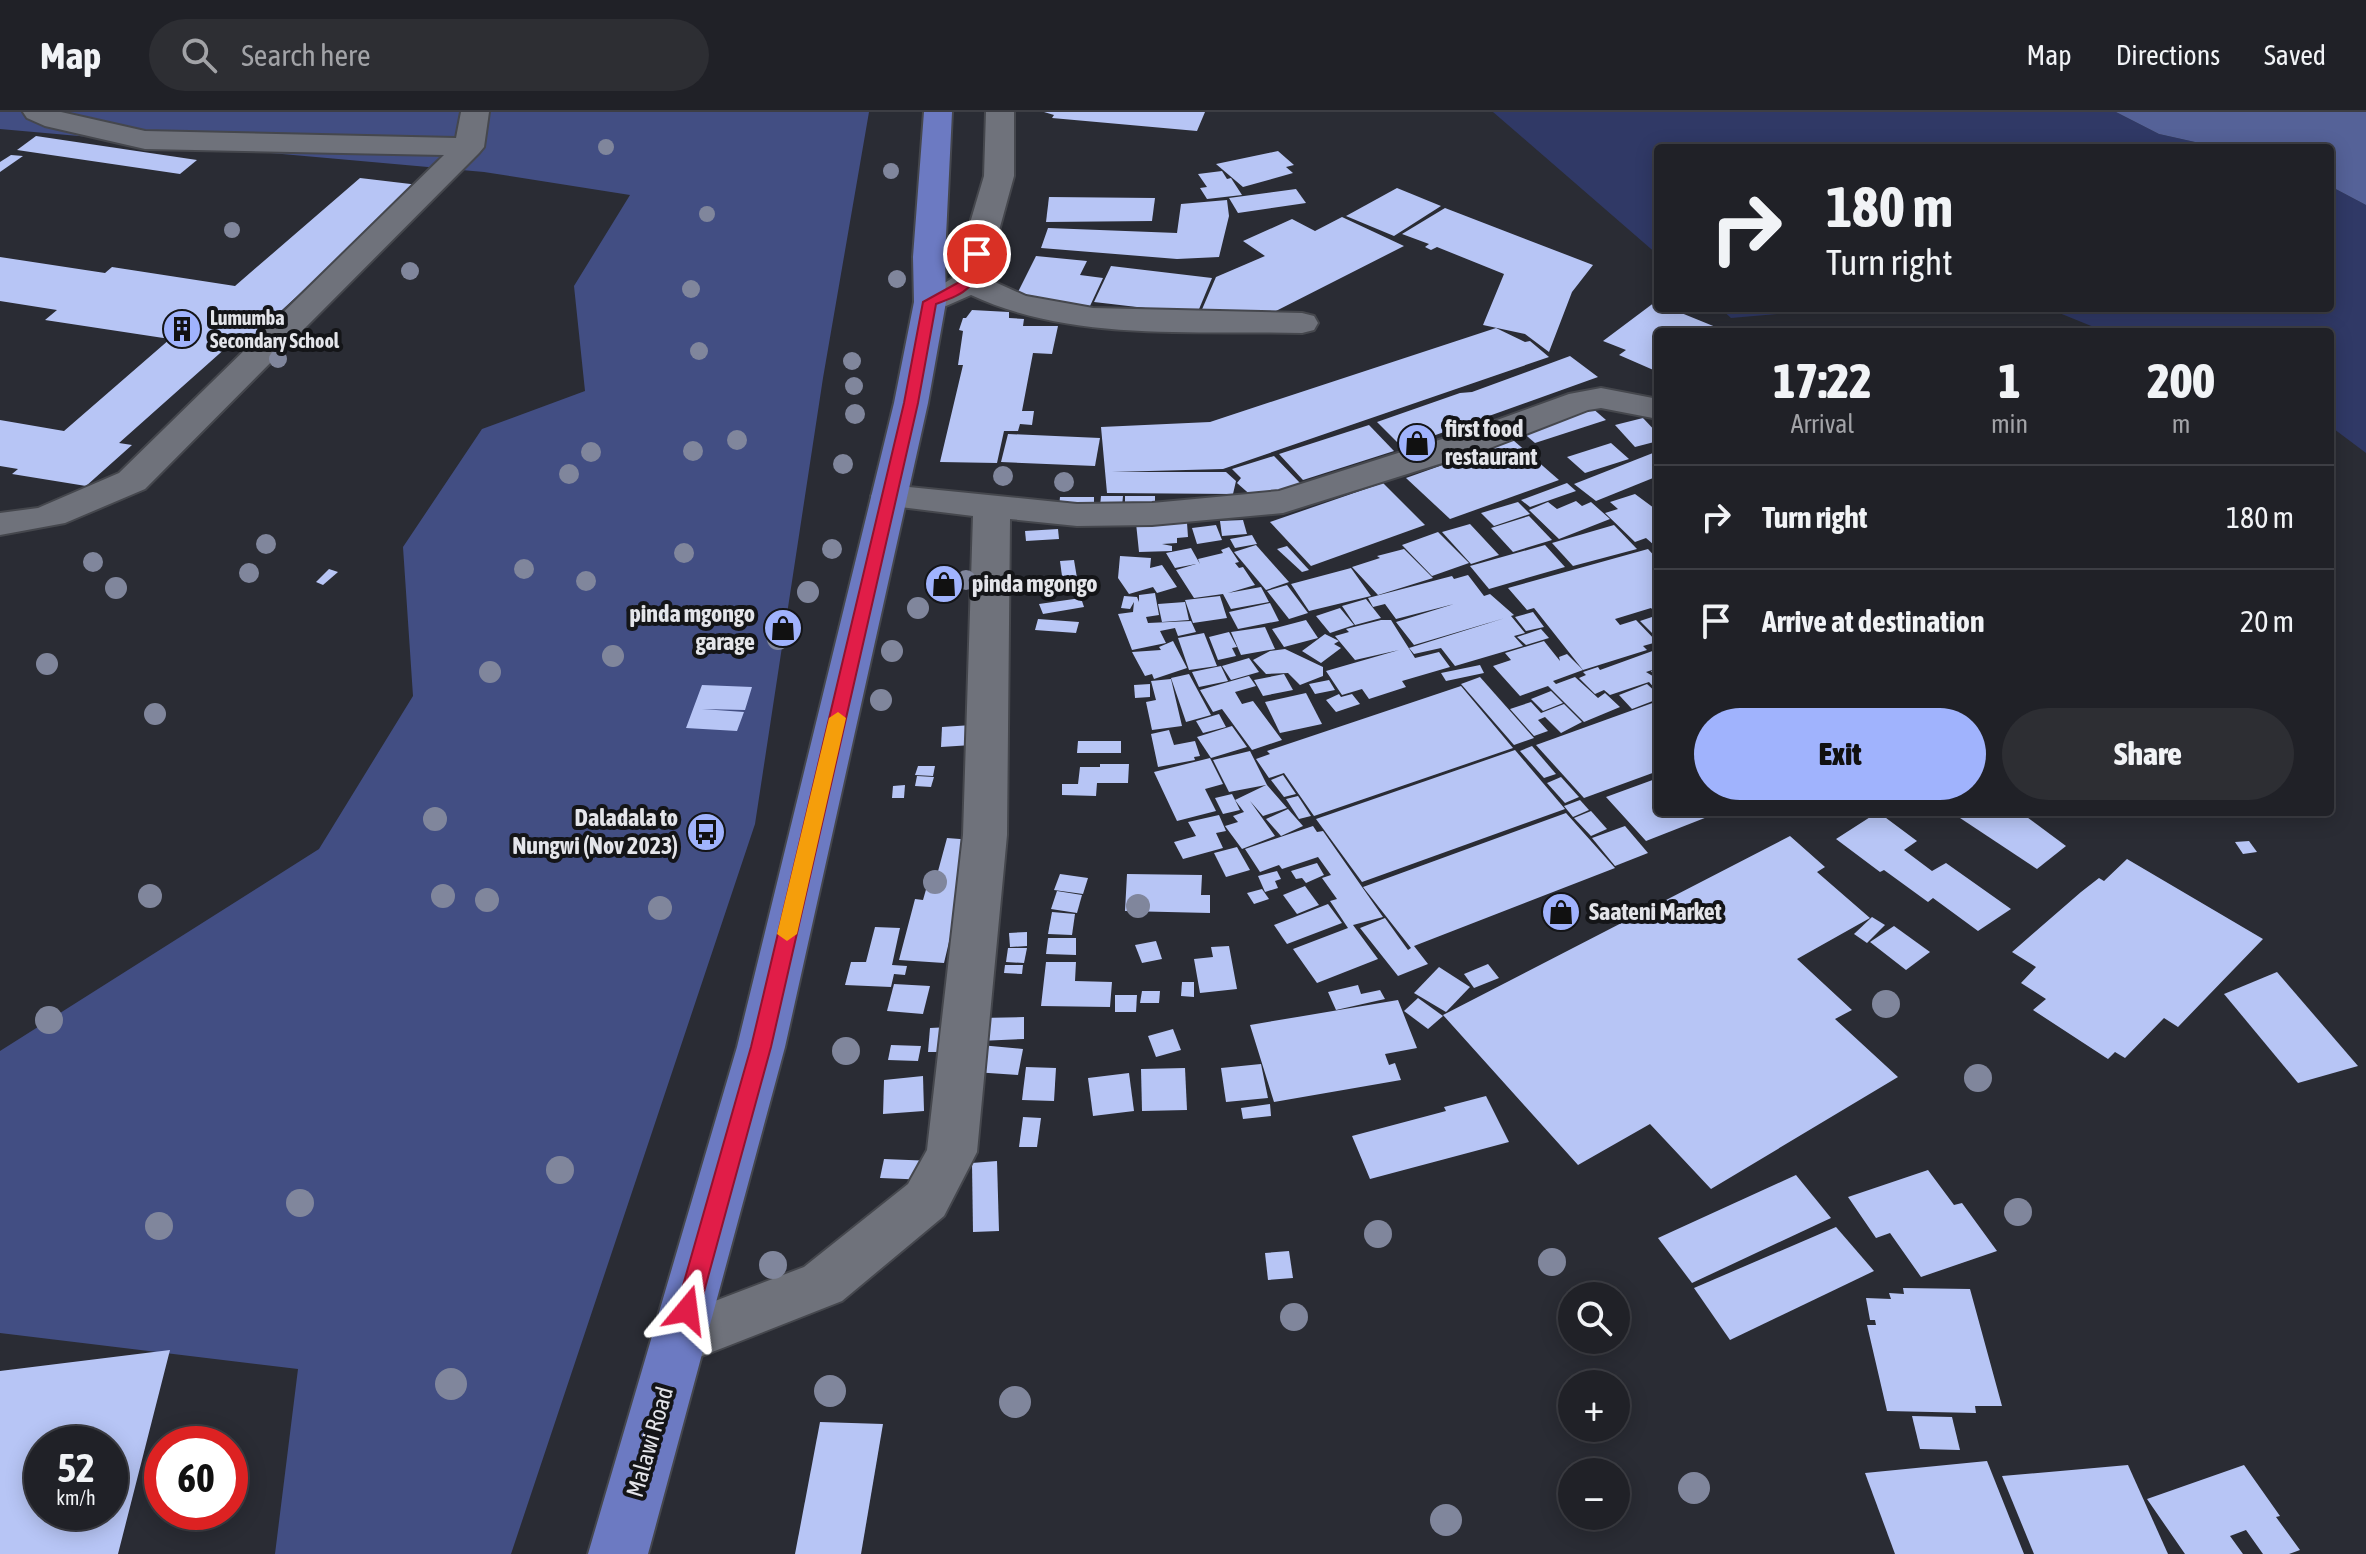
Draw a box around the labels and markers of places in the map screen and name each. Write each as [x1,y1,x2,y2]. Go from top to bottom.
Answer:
pin [943,220,1011,288]
place label: Lumumba Secondary School [210,306,340,352]
building icon: Lumumba Secondary School [161,308,203,350]
place label: first food restaurant [1444,415,1538,470]
shop icon: first food restaurant [1396,422,1438,464]
shop icon: pinda mgongo [923,563,965,605]
place label: pinda mgongo [972,570,1098,597]
place label: pinda mgongo garage [629,600,755,655]
shop icon: pinda mgongo garage [762,607,804,649]
place label: Daladala to Nungwi (Nov 2023) [512,804,678,859]
bus stop icon: Daladala to Nungwi (Nov 2023) [685,811,727,853]
shop icon: Saateni Market [1540,891,1582,933]
place label: Saateni Market [1589,898,1722,925]

